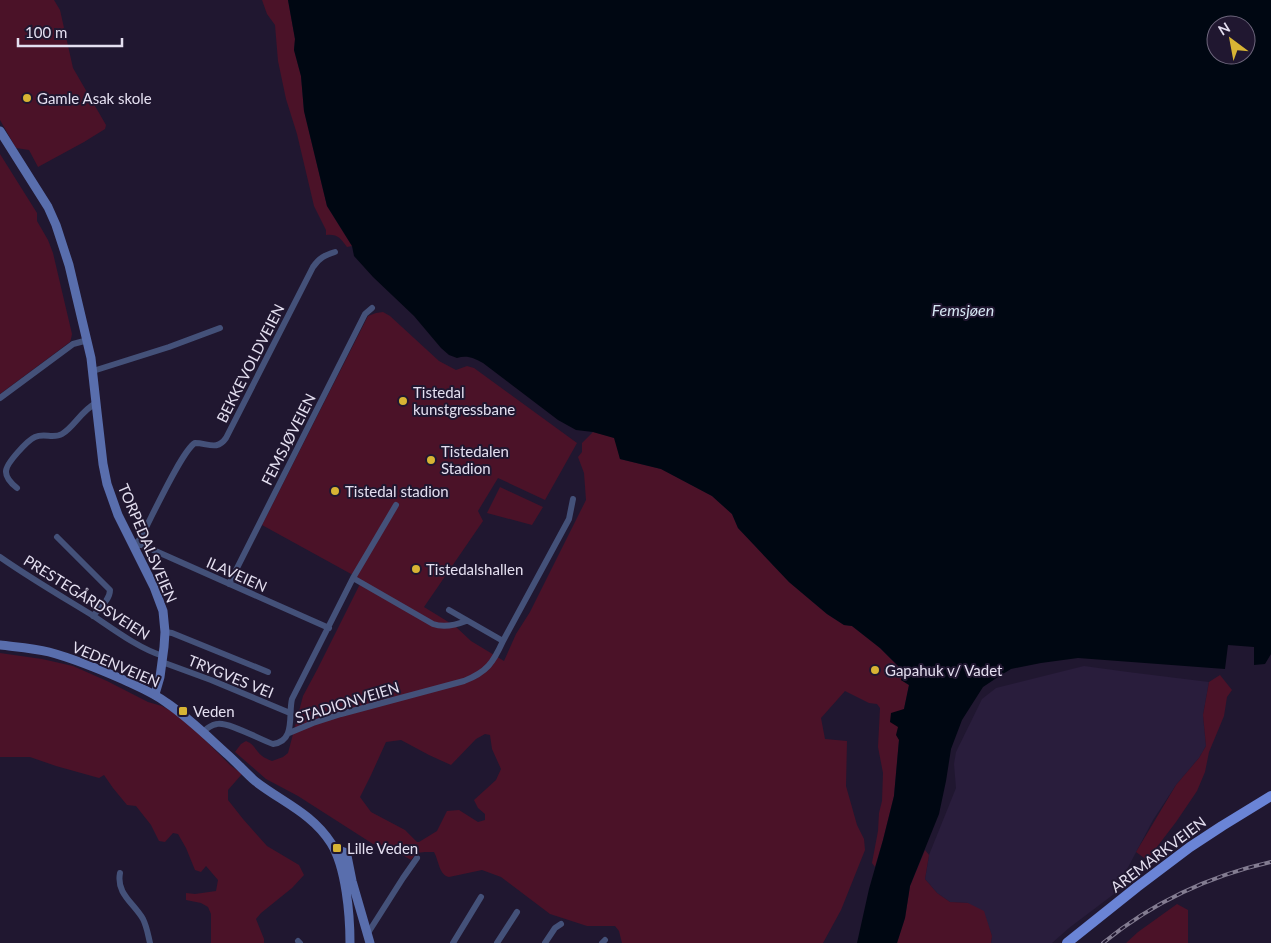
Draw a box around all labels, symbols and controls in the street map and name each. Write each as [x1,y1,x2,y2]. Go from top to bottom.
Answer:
scale bar [18,15,121,47]
north arrow [1206,15,1256,65]
text: N [1215,18,1233,39]
text: 100 m [25,23,67,41]
place label: Gamle Asak skole [37,89,152,107]
marker: Gamle Asak skole [21,92,33,104]
water label: Femsjøen [932,300,994,319]
street label: BEKKEVOLDVEIEN [212,301,288,425]
place label: Tistedal kunstgressbane [413,383,515,418]
street label: FEMSJØVEIEN [257,390,319,488]
marker: Tistedal kunstgressbane [397,395,409,407]
place label: Tistedalen Stadion [441,442,509,477]
marker: Tistedalen Stadion [425,454,437,466]
street label: TORPEDALSVEIEN [115,481,181,605]
place label: Tistedal stadion [345,482,449,500]
marker: Tistedal stadion [329,485,341,497]
street label: PRESTEGÅRDSVEIEN [21,551,153,643]
street label: ILAVEIEN [204,553,270,595]
place label: Tistedalshallen [426,560,523,578]
marker: Tistedalshallen [410,563,422,575]
street label: VEDENVEIEN [69,637,163,691]
street label: TRYGVES VEI [186,651,276,701]
place label: Gapahuk v/ Vadet [885,661,1003,679]
marker: Gapahuk v/ Vadet [869,664,881,676]
street label: STADIONVEIEN [293,678,401,726]
place label: Veden [193,702,235,720]
marker: Veden [177,705,189,717]
street label: AREMARKVEIEN [1107,812,1209,896]
place label: Lille Veden [347,839,418,857]
marker: Lille Veden [331,842,343,854]

